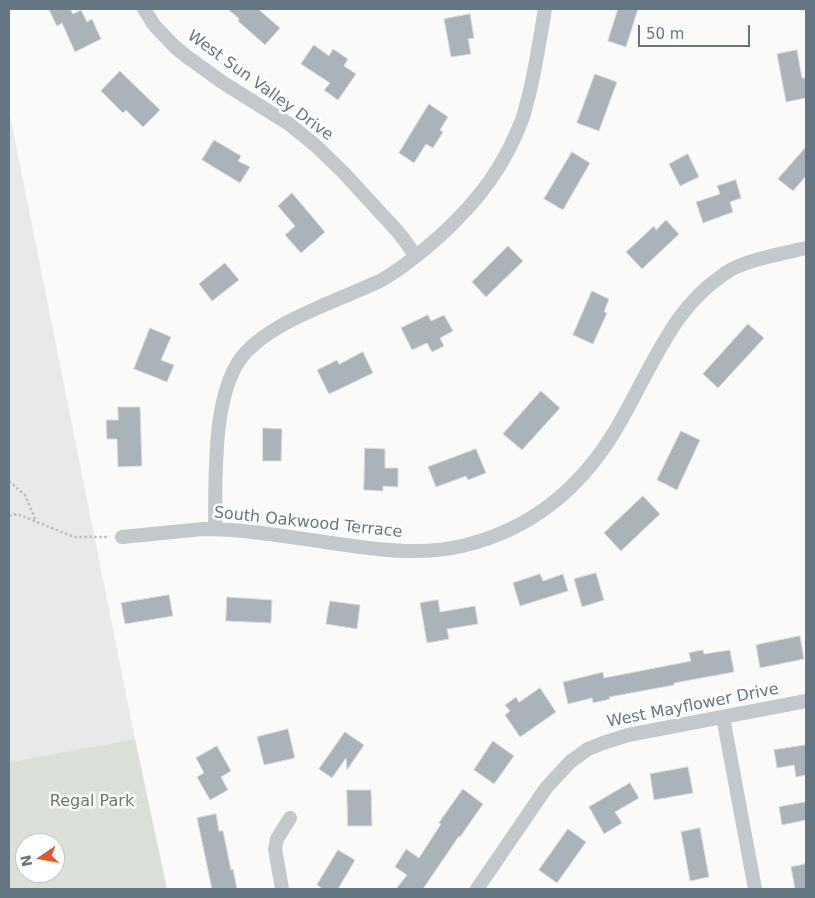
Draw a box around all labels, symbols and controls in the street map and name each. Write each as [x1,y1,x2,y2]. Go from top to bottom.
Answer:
scale bar [640,15,752,47]
text: 50 m [646,25,684,43]
street label: West Sun Valley Drive [183,27,337,145]
street label: South Oakwood Terrace [213,504,403,542]
street label: West Mayflower Drive [605,680,781,732]
park label: Regal Park [50,792,134,812]
north arrow [15,833,65,883]
text: N [17,854,35,868]

